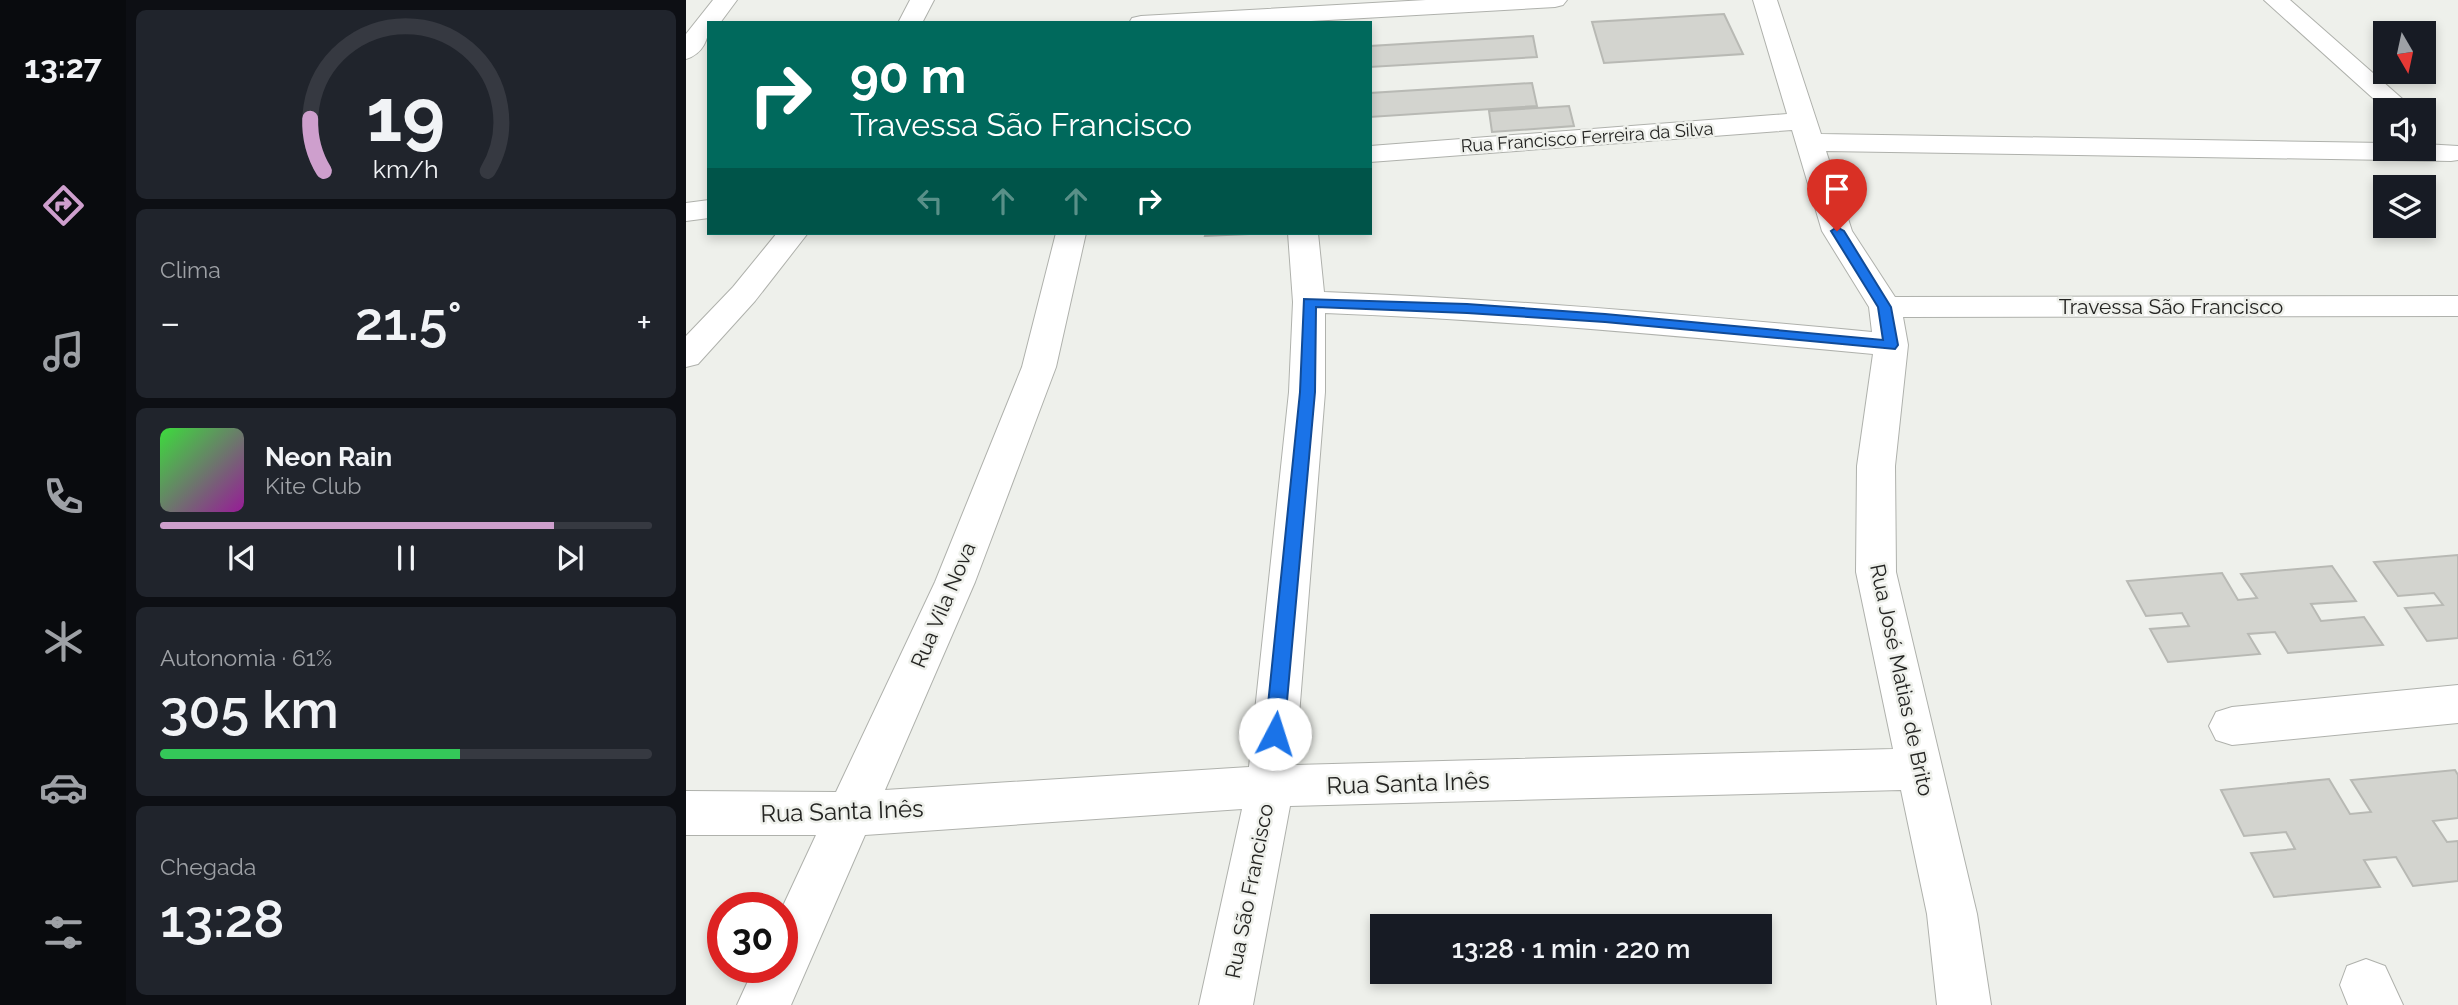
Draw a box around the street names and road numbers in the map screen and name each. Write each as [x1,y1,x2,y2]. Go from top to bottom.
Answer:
street label: Rua Francisco Ferreira da Silva [1460,118,1714,156]
street label: Travessa São Francisco [2059,294,2283,319]
street label: Rua Vila Nova [905,538,981,672]
street label: Rua José Matias de Brito [1865,562,1939,798]
street label: Rua Santa Inês [1326,766,1490,800]
street label: Rua Santa Inês [760,794,924,828]
street label: Rua São Francisco [1220,801,1278,981]

